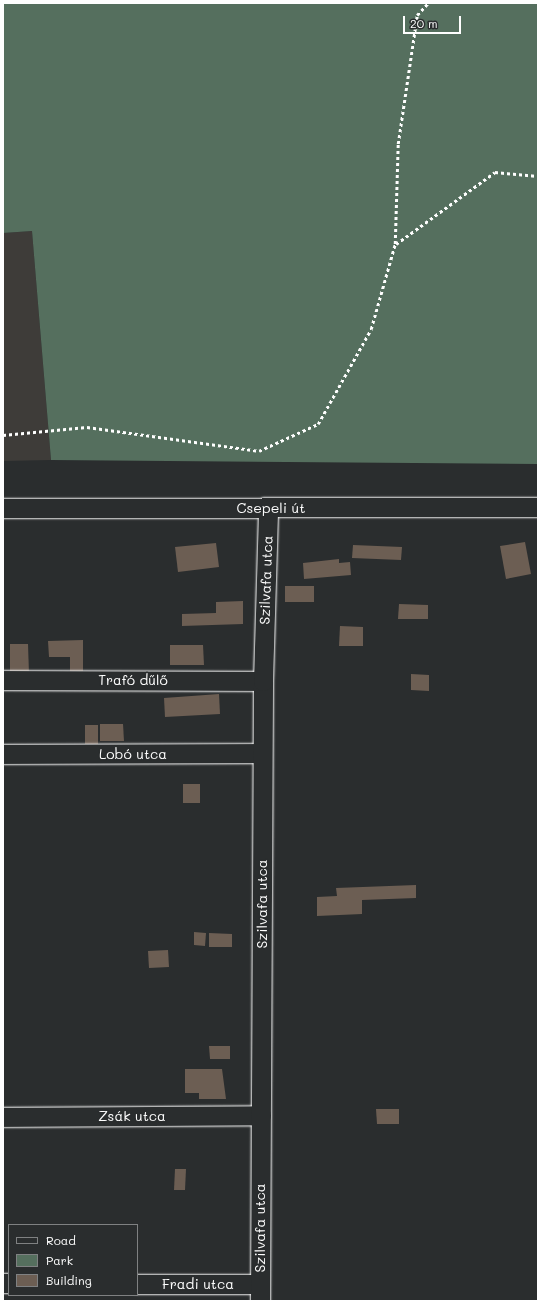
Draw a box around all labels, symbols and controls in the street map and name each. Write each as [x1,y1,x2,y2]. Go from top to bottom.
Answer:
scale bar [405,8,463,34]
text: 20 m [410,15,438,31]
street label: Csepeli út [237,500,305,516]
street label: Szilvafa utca [256,535,276,625]
street label: Trafó dűlő [98,672,168,688]
street label: Lobó utca [99,746,167,762]
street label: Szilvafa utca [254,859,270,949]
street label: Zsák utca [98,1108,166,1124]
street label: Szilvafa utca [252,1183,268,1273]
legend [8,1224,138,1296]
text: Road [46,1232,76,1248]
text: Park [46,1252,73,1268]
text: Building [46,1272,92,1288]
street label: Fradi utca [162,1276,234,1292]

